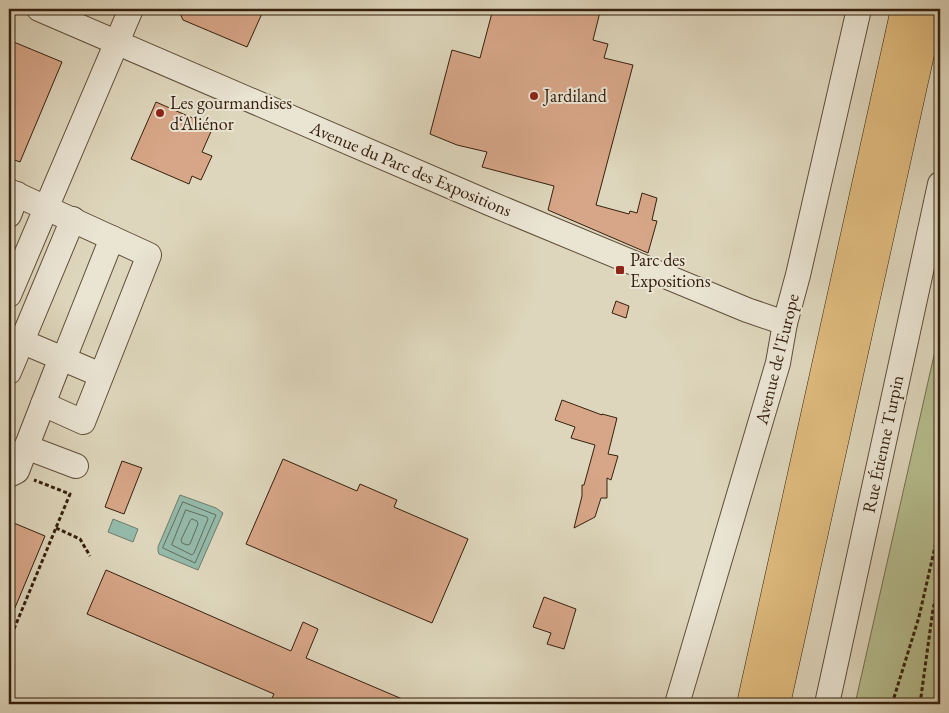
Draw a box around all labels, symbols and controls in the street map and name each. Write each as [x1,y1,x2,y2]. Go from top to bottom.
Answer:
place label: Jardiland [542,84,608,107]
marker: Jardiland [528,90,540,102]
place label: Les gourmandises d‘Aliénor [170,91,292,135]
marker: Les gourmandises d‘Aliénor [154,107,166,119]
street label: Avenue du Parc des Expositions [306,115,516,222]
place label: Parc des Expositions [630,248,711,292]
marker: Parc des Expositions [614,264,626,276]
street label: Avenue de l'Europe [749,291,804,428]
street label: Rue Étienne Turpin [857,372,908,515]

